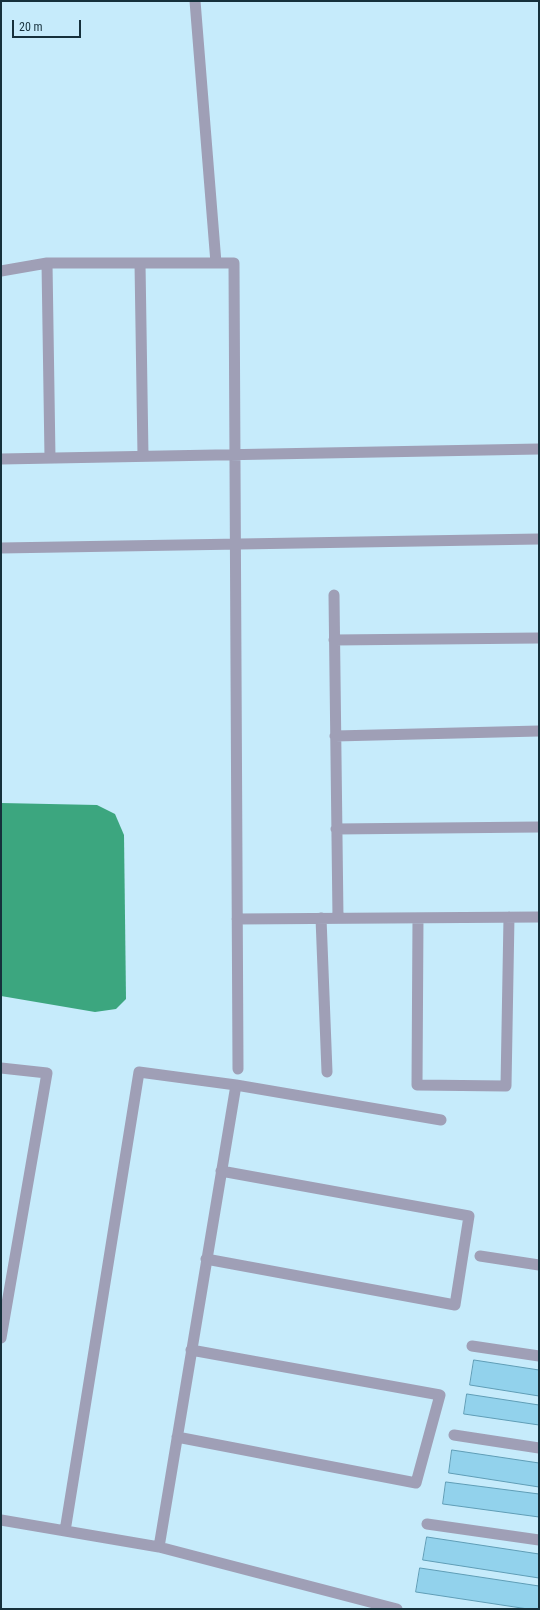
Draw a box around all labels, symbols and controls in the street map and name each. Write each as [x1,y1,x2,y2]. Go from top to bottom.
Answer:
scale bar [14,12,83,38]
text: 20 m [19,20,43,34]

